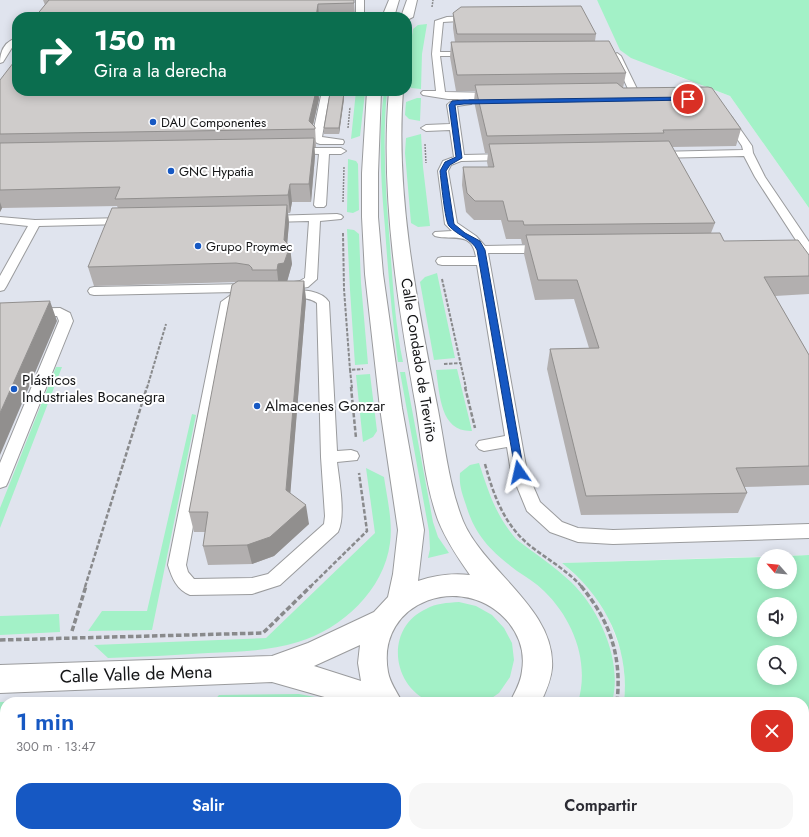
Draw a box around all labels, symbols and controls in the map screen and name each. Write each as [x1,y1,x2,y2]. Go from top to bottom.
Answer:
text: 150 m [94,20,176,61]
icon: right [28,28,80,80]
text: Gira a la derecha [94,58,227,84]
pin [671,82,705,116]
icon: arrive [677,88,699,110]
place label: DAU Componentes [161,113,266,132]
marker: DAU Componentes [148,117,158,127]
place label: GNC Hypatia [179,162,253,181]
marker: GNC Hypatia [166,166,176,176]
place label: Grupo Proymec [206,237,293,256]
marker: Grupo Proymec [193,241,203,251]
street label: Calle Condado de Treviño [395,277,443,443]
place label: Plásticos Industriales Bocanegra [22,369,165,408]
marker: Plásticos Industriales Bocanegra [9,384,19,394]
place label: Almacenes Gonzar [265,395,386,417]
marker: Almacenes Gonzar [252,401,262,411]
position arrow [498,451,540,493]
north arrow [757,549,797,589]
map controls [757,549,797,685]
button: sound [757,597,797,637]
button: search [757,645,797,685]
street label: Calle Valle de Mena [59,658,213,690]
text: 1 min [16,704,74,739]
button: close [751,710,793,752]
text: 300 m · 13:47 [16,737,96,756]
button: Salir [16,783,401,829]
button: Compartir [409,783,793,829]

